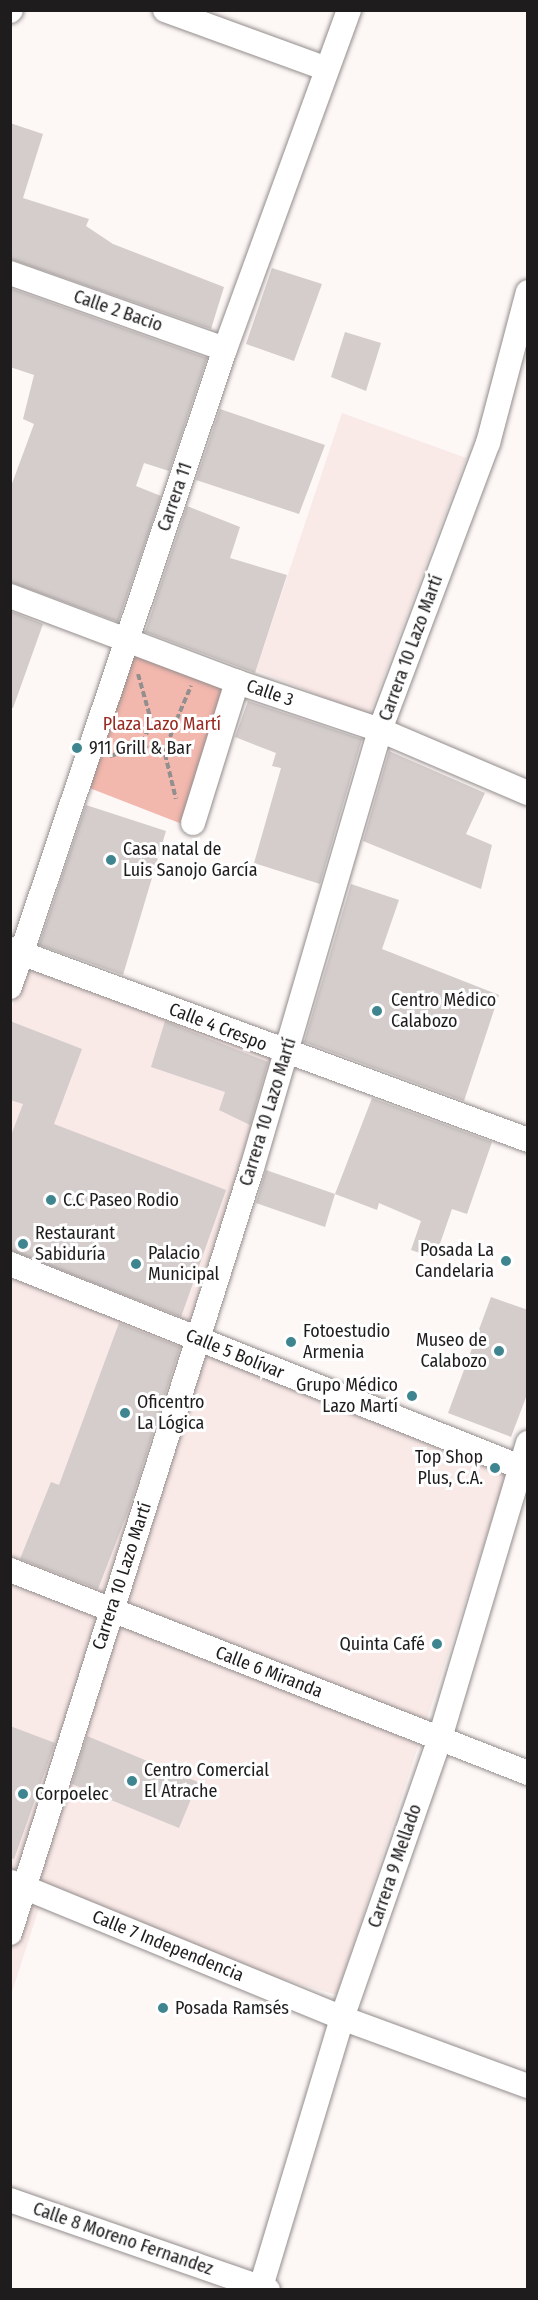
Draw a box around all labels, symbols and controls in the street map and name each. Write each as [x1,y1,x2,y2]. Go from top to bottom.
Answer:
street label: Calle 2 Bacio [71,286,165,336]
street label: Carrera 11 [153,460,197,534]
street label: Carrera 10 Lazo Martí [375,572,447,724]
street label: Calle 3 [244,675,296,711]
park label: Plaza Lazo Martí [103,713,221,735]
place label: 911 Grill & Bar [89,737,191,759]
marker: 911 Grill & Bar [70,741,84,755]
place label: Casa natal de Luis Sanojo García [123,839,257,882]
marker: Casa natal de Luis Sanojo García [104,853,118,867]
place label: Centro Médico Calabozo [391,990,496,1032]
street label: Calle 4 Crespo [166,998,270,1056]
marker: Centro Médico Calabozo [368,1002,386,1020]
street label: Carrera 10 Lazo Martí [235,1035,301,1189]
place label: C.C Paseo Rodio [63,1189,179,1211]
marker: C.C Paseo Rodio [44,1193,58,1207]
place label: Restaurant Sabiduría [35,1223,115,1266]
marker: Restaurant Sabiduría [16,1237,30,1251]
place label: Posada La Candelaria [415,1240,494,1282]
place label: Palacio Municipal [148,1243,219,1286]
marker: Posada La Candelaria [499,1254,513,1268]
marker: Palacio Municipal [129,1257,143,1271]
place label: Fotoestudio Armenia [303,1321,390,1364]
street label: Calle 5 Bolívar [183,1324,287,1384]
place label: Museo de Calabozo [416,1330,487,1372]
marker: Fotoestudio Armenia [284,1335,298,1349]
marker: Museo de Calabozo [492,1344,506,1358]
place label: Grupo Médico Lazo Martí [296,1375,398,1418]
marker: Grupo Médico Lazo Martí [403,1387,421,1405]
place label: Oficentro La Lógica [137,1392,205,1434]
marker: Oficentro La Lógica [118,1406,132,1420]
place label: Top Shop Plus, C.A. [415,1447,483,1490]
marker: Top Shop Plus, C.A. [488,1461,502,1475]
street label: Carrera 10 Lazo Martí [88,1500,156,1652]
place label: Quinta Café [339,1633,425,1655]
marker: Quinta Café [430,1637,444,1651]
street label: Calle 6 Miranda [212,1642,326,1702]
place label: Centro Comercial El Atrache [144,1760,269,1802]
marker: Centro Comercial El Atrache [125,1774,139,1788]
place label: Corpoelec [35,1783,109,1805]
marker: Corpoelec [16,1787,30,1801]
street label: Carrera 9 Mellado [364,1801,426,1931]
street label: Calle 7 Independencia [89,1906,247,1986]
place label: Posada Ramsés [175,1997,289,2019]
marker: Posada Ramsés [156,2001,170,2015]
street label: Calle 8 Moreno Fernandez [30,2198,216,2280]

